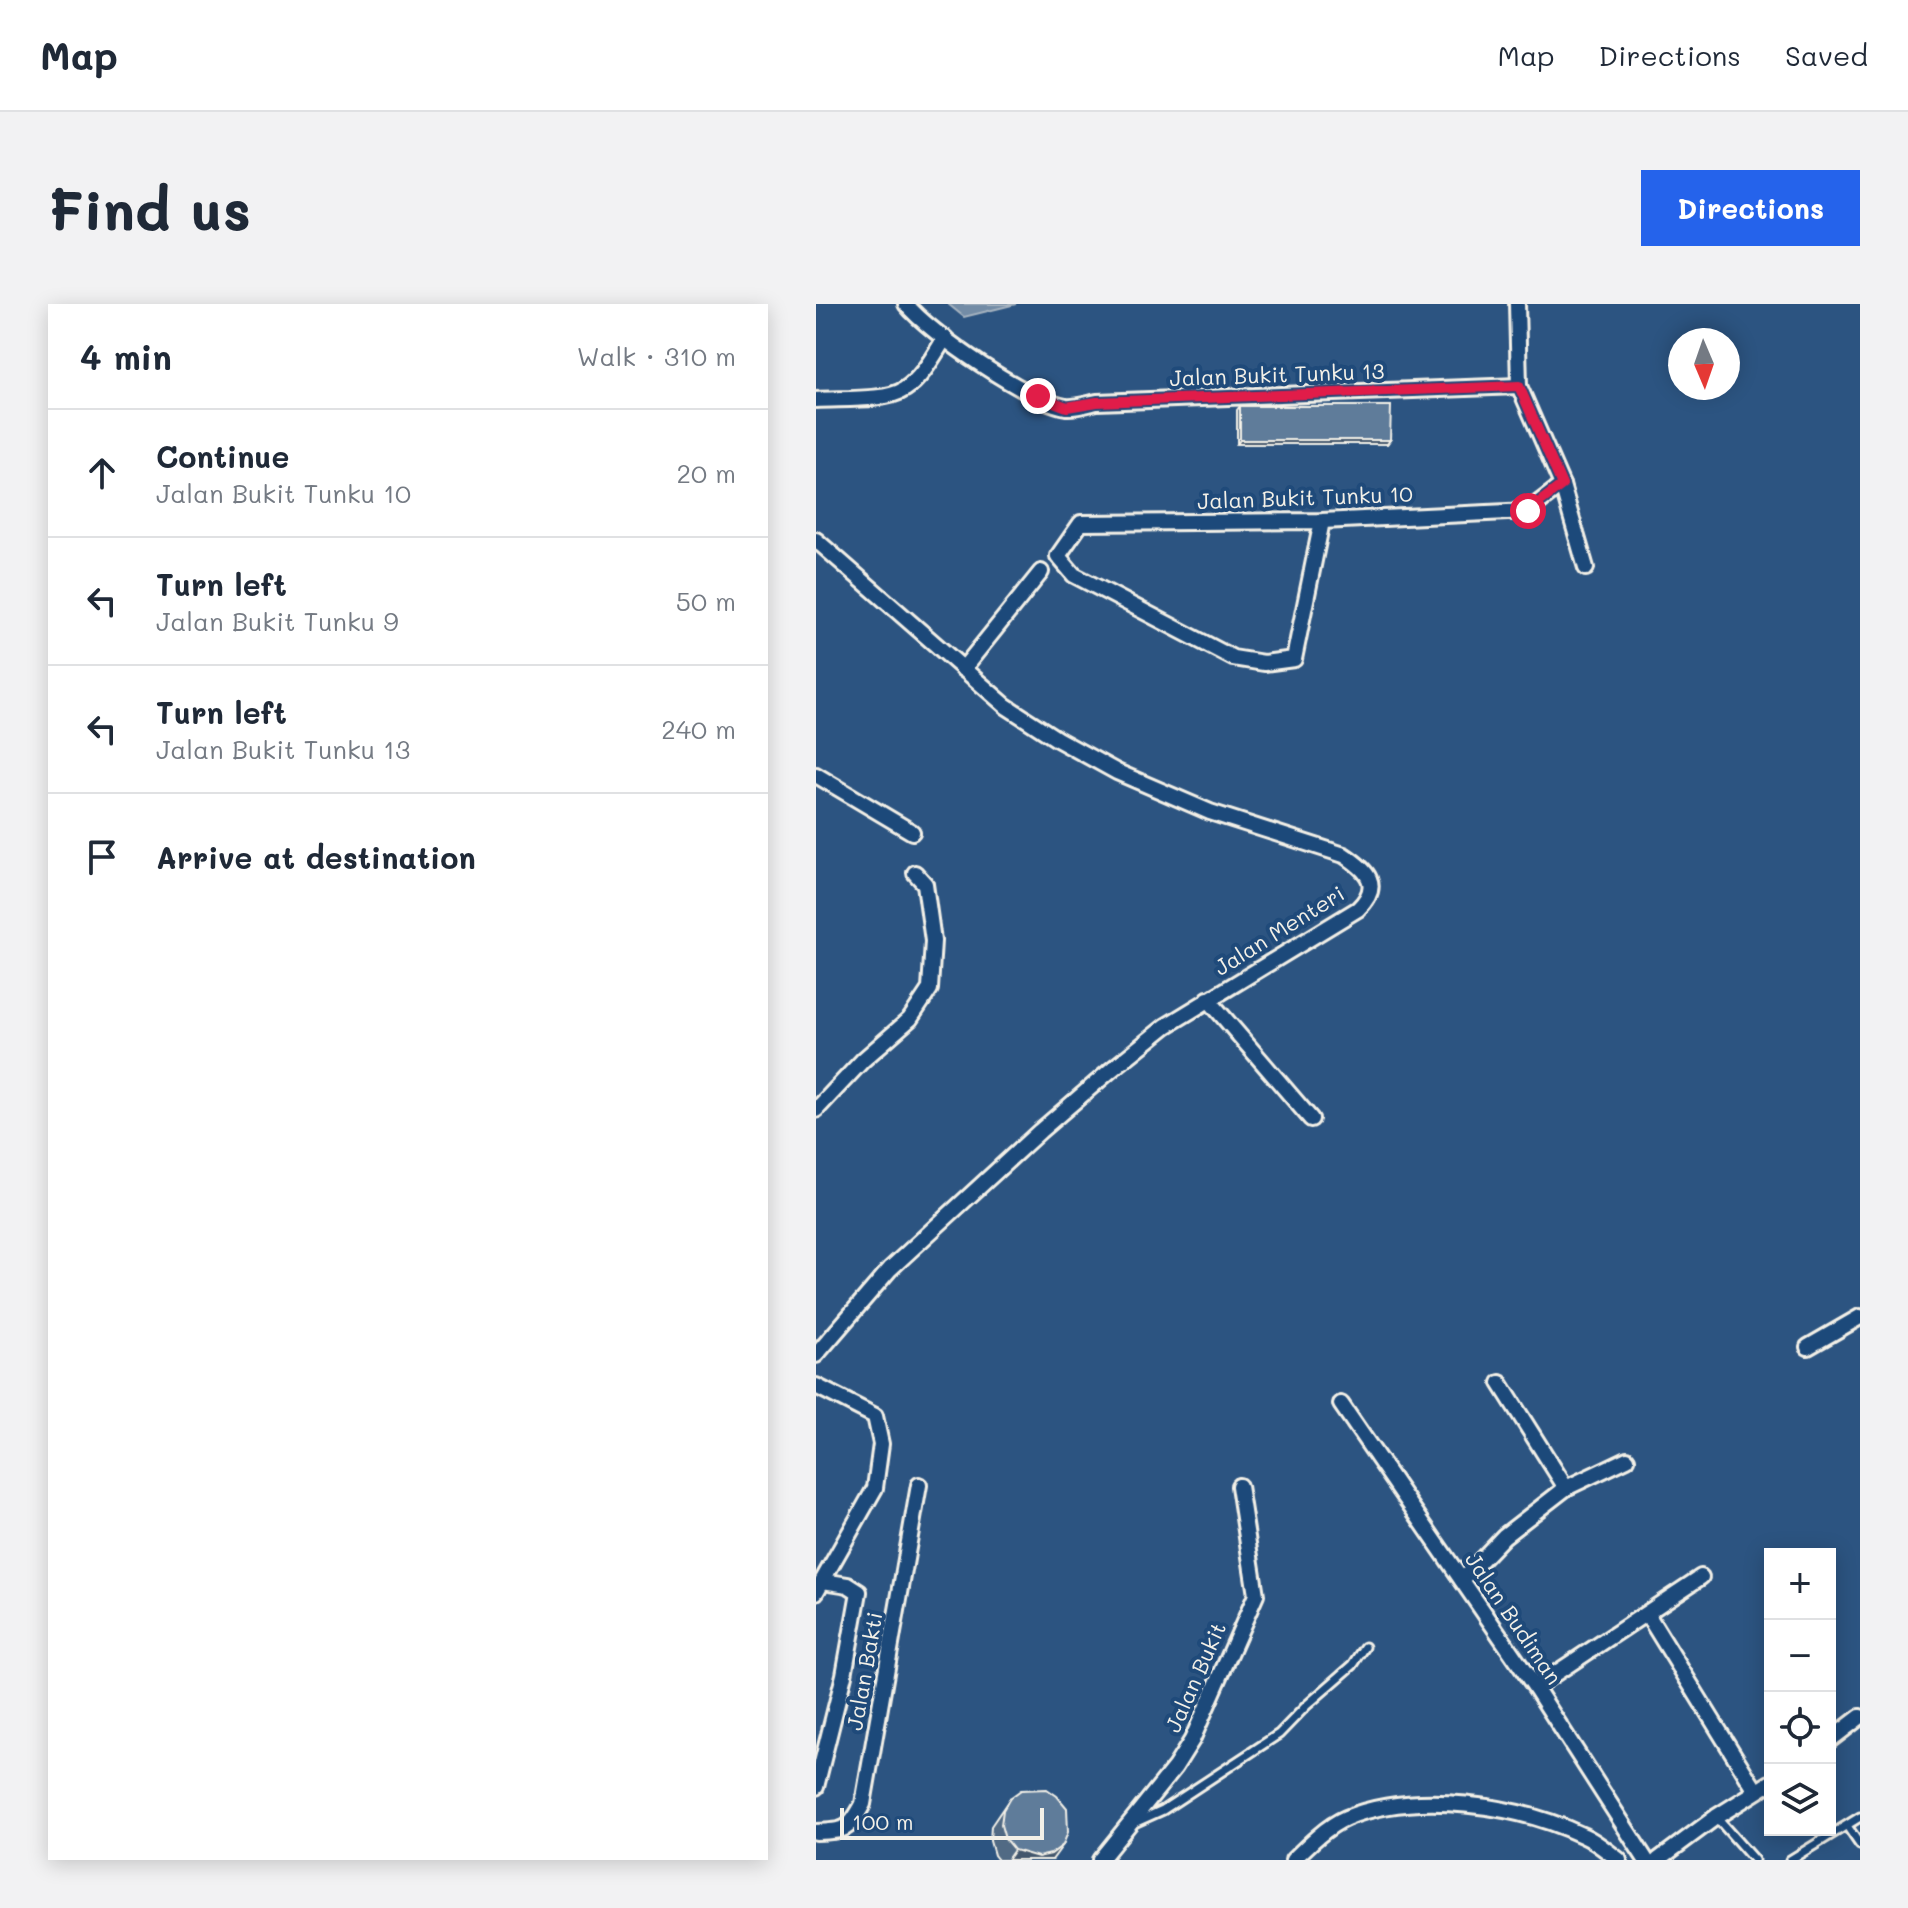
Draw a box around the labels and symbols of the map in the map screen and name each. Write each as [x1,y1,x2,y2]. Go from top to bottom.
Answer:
north arrow [1668,328,1740,400]
street label: Jalan Bukit Tunku 13 [1169,356,1385,392]
route end [1020,378,1056,414]
street label: Jalan Bukit Tunku 10 [1197,479,1413,515]
route start [1510,493,1546,529]
street label: Jalan Menteri [1208,878,1350,982]
street label: Jalan Budiman [1459,1546,1569,1690]
street label: Jalan Bakti [839,1610,889,1732]
street label: Jalan Bukit [1158,1617,1232,1737]
scale bar [840,1804,1044,1840]

